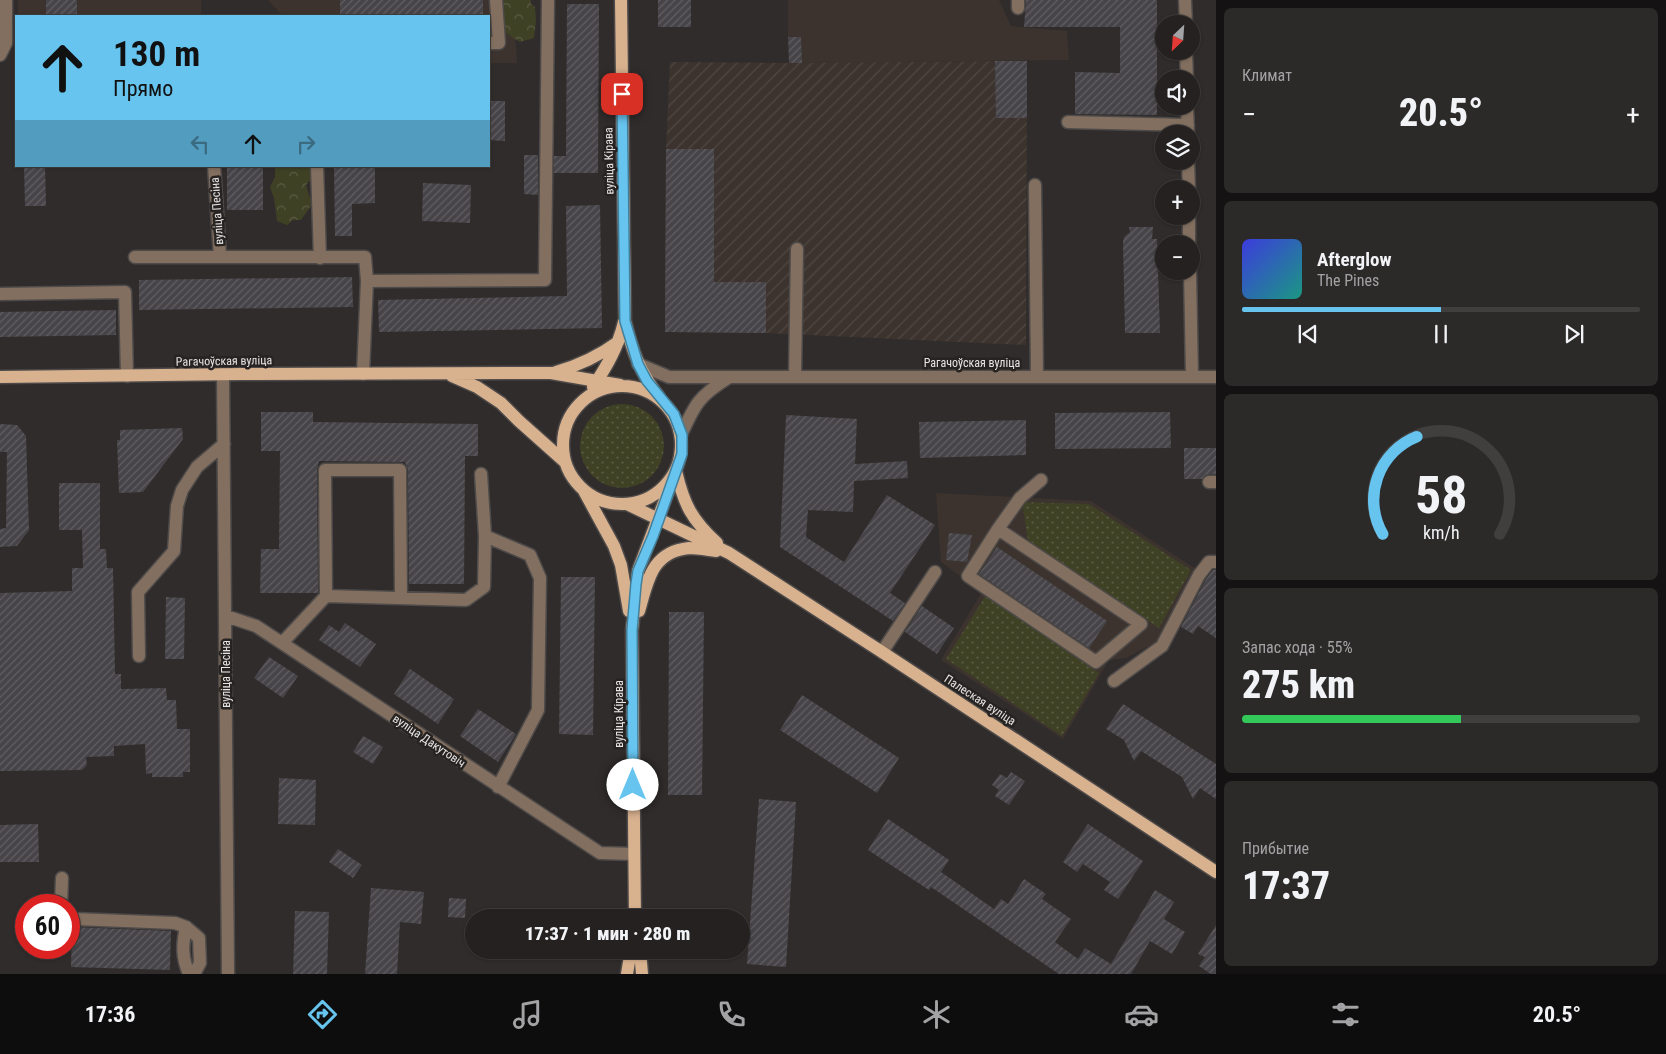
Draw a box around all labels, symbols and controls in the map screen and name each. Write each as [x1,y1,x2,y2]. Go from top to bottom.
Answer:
north arrow [1155,15,1200,60]
map controls [1155,15,1200,280]
text: 130 m [113,34,200,75]
icon: ahead [30,35,95,100]
text: Климат [1242,66,1292,85]
button: sound [1155,70,1200,115]
pin [601,73,643,115]
text: Прямо [113,76,173,101]
icon: arrive [608,80,636,108]
text: 20.5° [1399,91,1483,135]
text: − [1242,98,1256,131]
text: + [1626,98,1640,131]
button: layers [1155,125,1200,170]
street label: вуліца Кірава [601,127,617,195]
icon: left [186,130,214,158]
icon: ahead [239,130,267,158]
icon: right [292,130,320,158]
street label: вуліца Песіна [208,177,226,245]
button: + [1155,180,1200,225]
button: − [1155,235,1200,280]
text: Afterglow [1317,248,1391,271]
text: The Pines [1317,271,1379,290]
icon: previous [1294,320,1322,348]
icon: pause [1427,320,1455,348]
icon: next [1560,320,1588,348]
street label: Рагачоўская вуліца [176,353,273,369]
street label: Рагачоўская вуліца [924,356,1020,370]
text: 58 [1415,465,1467,526]
text: km/h [1423,522,1459,543]
text: Запас хода · 55% [1242,638,1353,657]
street label: вуліца Песіна [219,640,233,708]
text: 275 km [1242,663,1355,707]
street label: Палеская вуліца [942,672,1018,728]
street label: вуліца Кірава [612,680,626,748]
street label: вуліца Дакутовіч [390,712,468,770]
position arrow [606,758,658,810]
text: Прибытие [1242,839,1309,858]
text: 17:37 [1242,864,1330,908]
speed limit sign: 60 [15,894,80,959]
text: 17:37 · 1 мин · 280 m [525,922,690,945]
icon: directions [305,997,340,1032]
icon: music [510,997,545,1032]
icon: phone [714,997,749,1032]
icon: climate [919,997,954,1032]
icon: car [1124,997,1159,1032]
icon: filters [1328,997,1363,1032]
text: 17:36 [85,1002,135,1027]
text: 20.5° [1533,1002,1581,1027]

